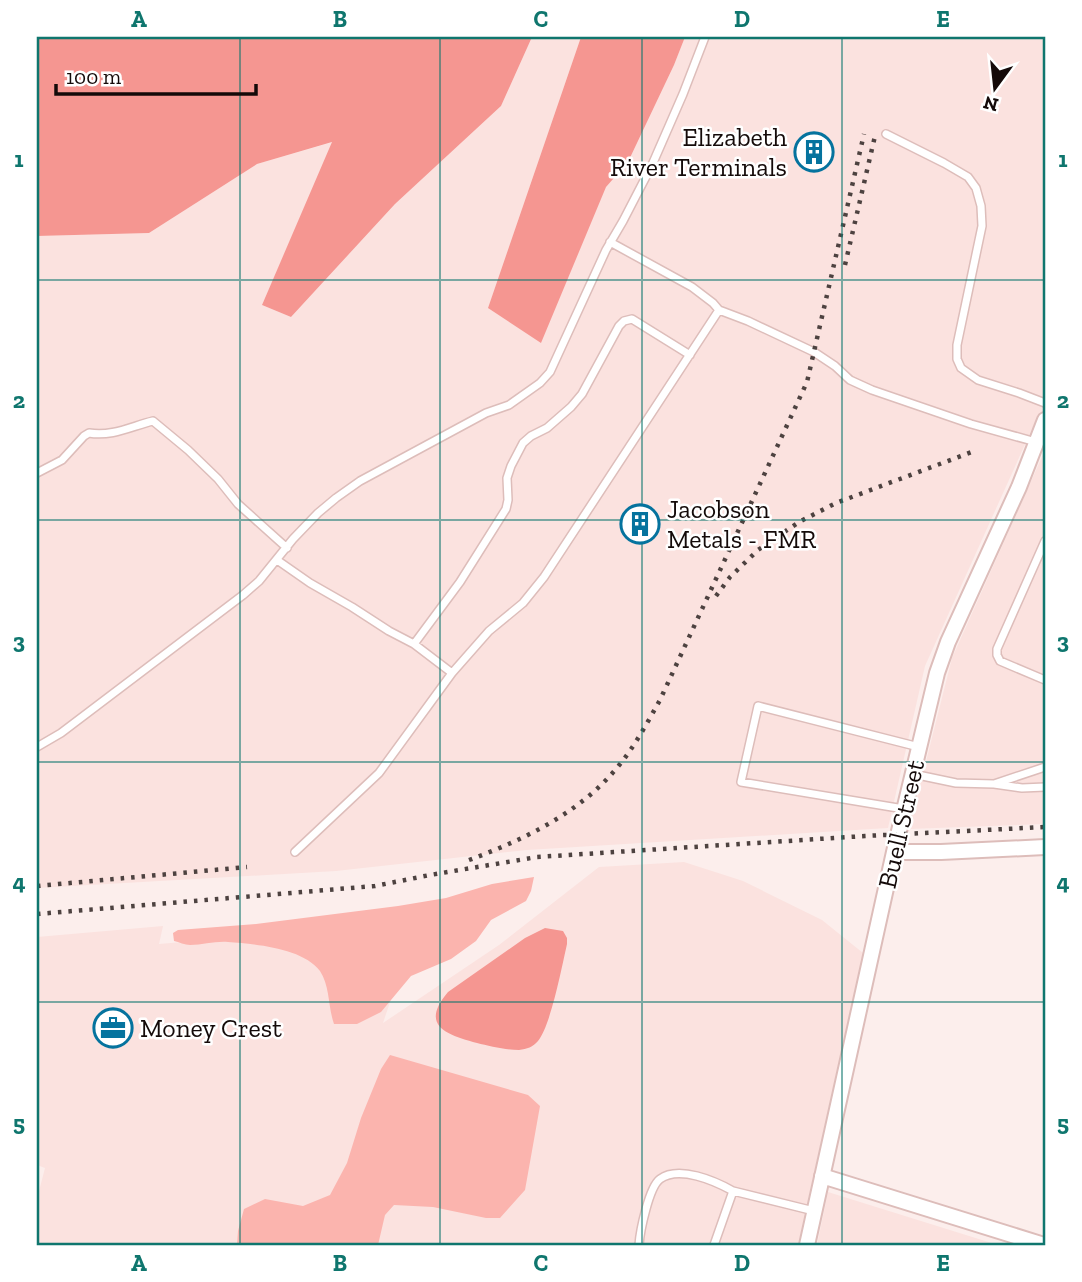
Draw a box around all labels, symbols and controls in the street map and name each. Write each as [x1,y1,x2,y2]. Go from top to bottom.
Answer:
text: A [131,5,147,33]
text: B [333,5,347,33]
text: C [534,5,548,33]
text: D [734,5,750,33]
text: E [936,5,950,33]
scale bar [56,52,256,96]
north arrow [960,52,1030,122]
text: 100 m [66,64,121,89]
text: N [981,91,1001,117]
place label: Elizabeth River Terminals [610,121,787,183]
building icon: Elizabeth River Terminals [793,131,835,173]
text: 1 [14,145,24,173]
text: 1 [1058,145,1068,173]
text: 2 [13,386,25,414]
text: 2 [1057,386,1069,414]
place label: Jacobson Metals - FMR [667,493,816,555]
building icon: Jacobson Metals - FMR [619,503,661,545]
text: 3 [13,627,25,655]
text: 3 [1057,627,1069,655]
street label: Buell Street [871,756,931,891]
text: 4 [12,868,26,896]
text: 4 [1056,868,1070,896]
office icon: Money Crest [92,1007,134,1049]
place label: Money Crest [140,1012,282,1044]
text: 5 [13,1109,25,1137]
text: 5 [1057,1109,1069,1137]
text: A [131,1249,147,1277]
text: B [333,1249,347,1277]
text: C [534,1249,548,1277]
text: D [734,1249,750,1277]
text: E [936,1249,950,1277]

